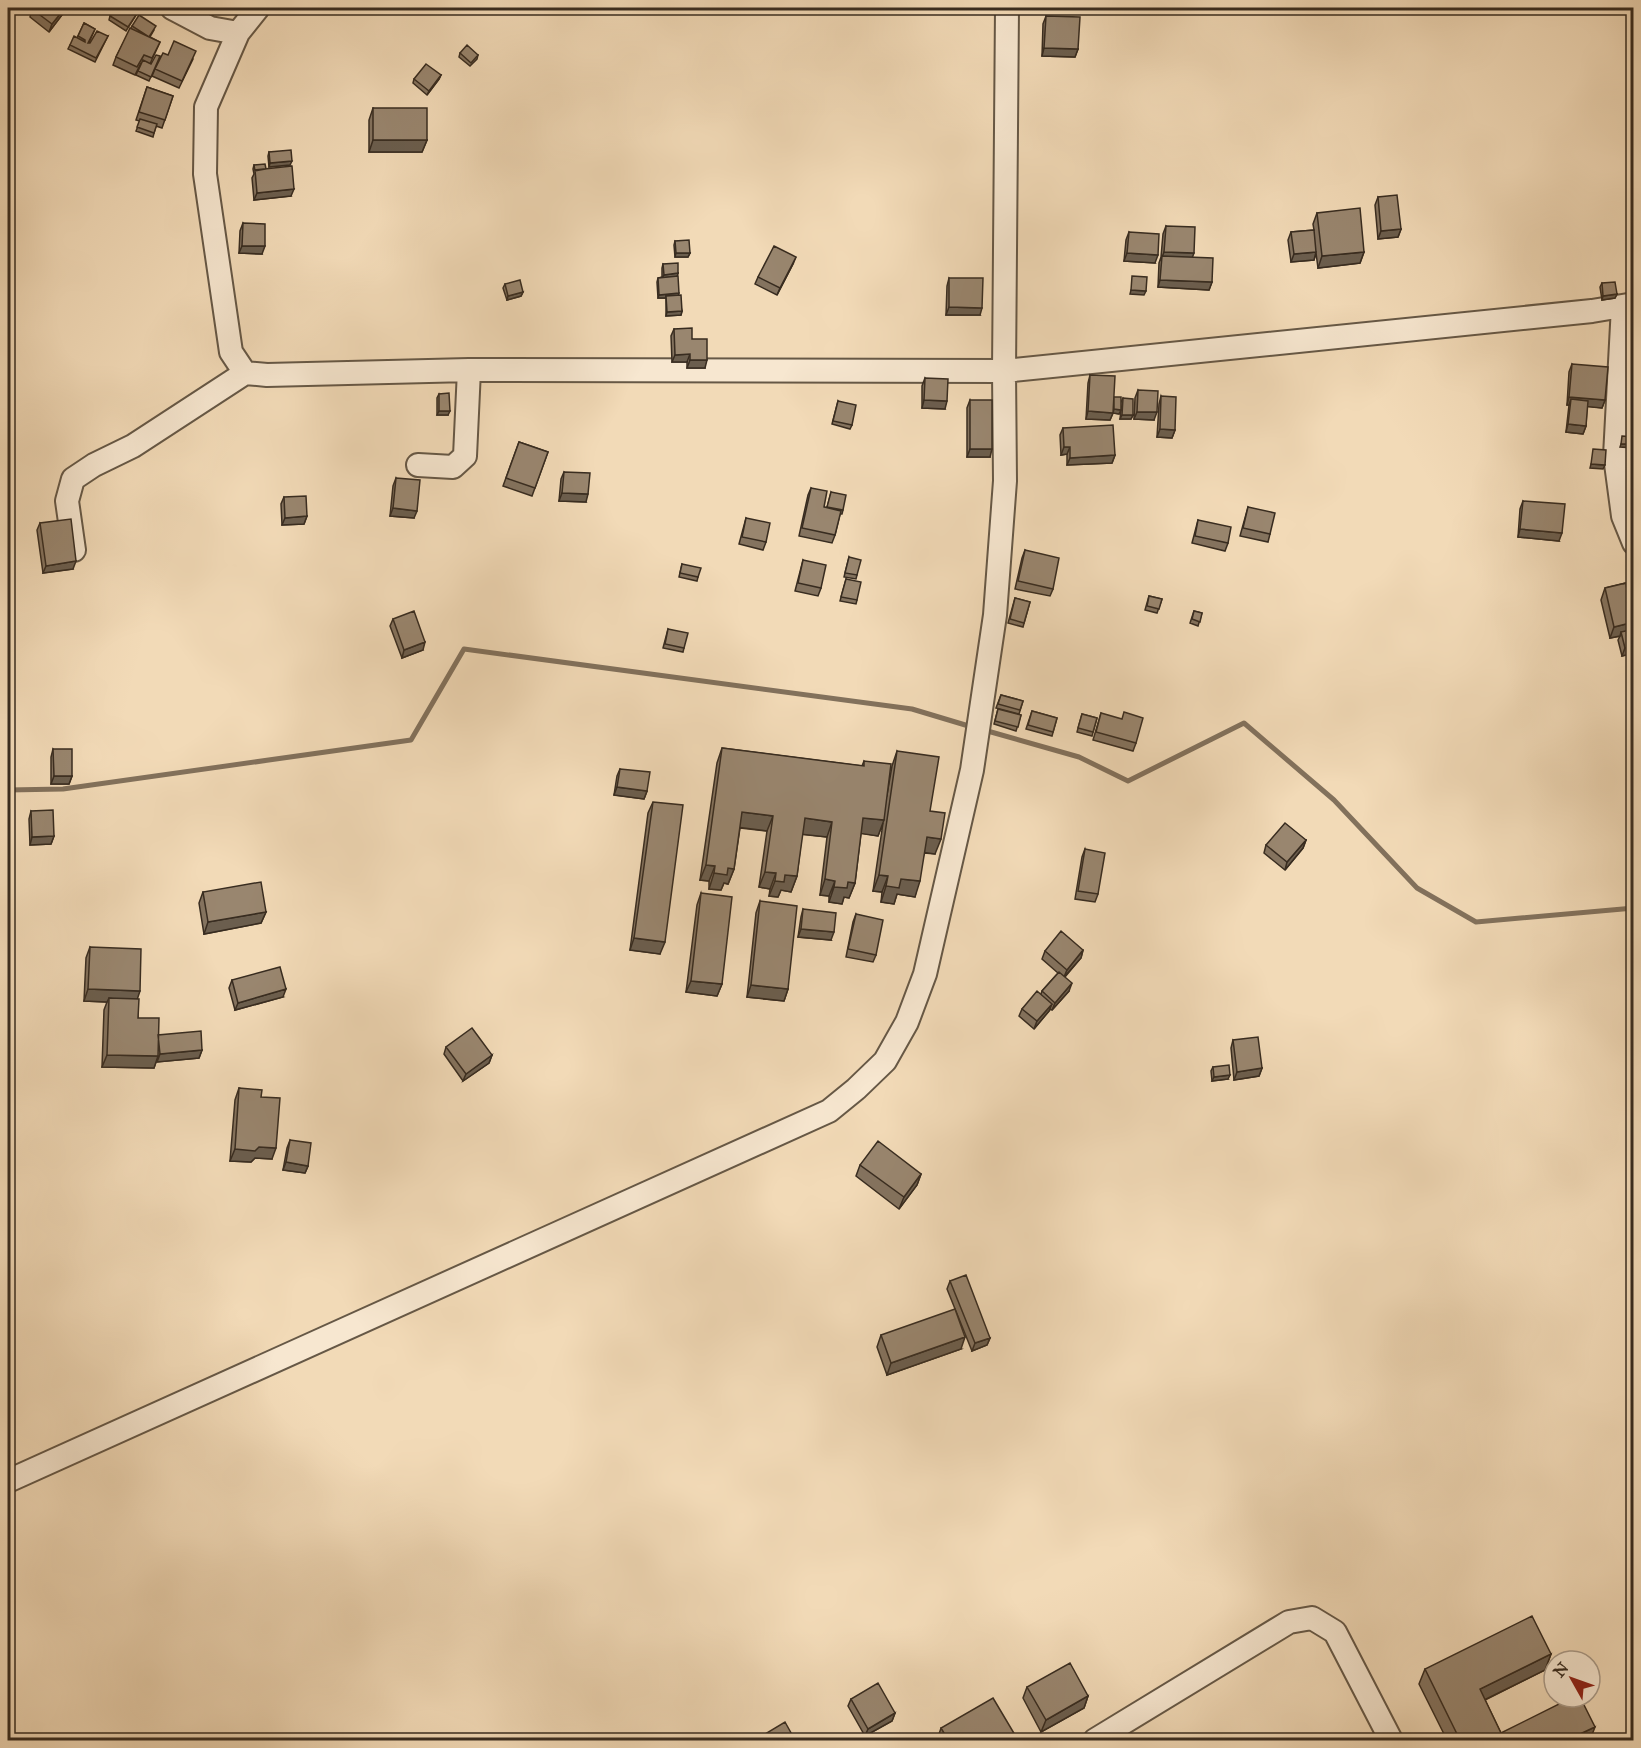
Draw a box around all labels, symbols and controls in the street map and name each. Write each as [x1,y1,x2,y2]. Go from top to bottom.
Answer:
north arrow [1542,1649,1602,1709]
text: N [1549,1658,1573,1681]

